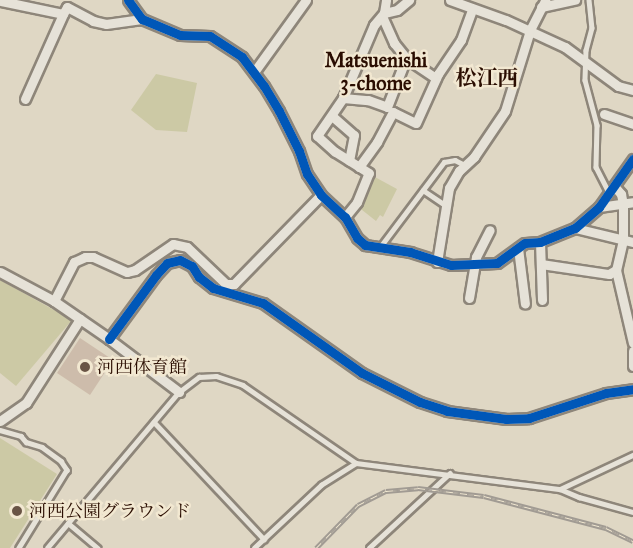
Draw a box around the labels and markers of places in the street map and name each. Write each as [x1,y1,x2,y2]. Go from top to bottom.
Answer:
place label: 河西体育館 [97,356,187,378]
marker: 河西体育館 [78,360,92,374]
place label: 河西公園グラウンド [29,500,191,522]
marker: 河西公園グラウンド [10,504,24,518]

